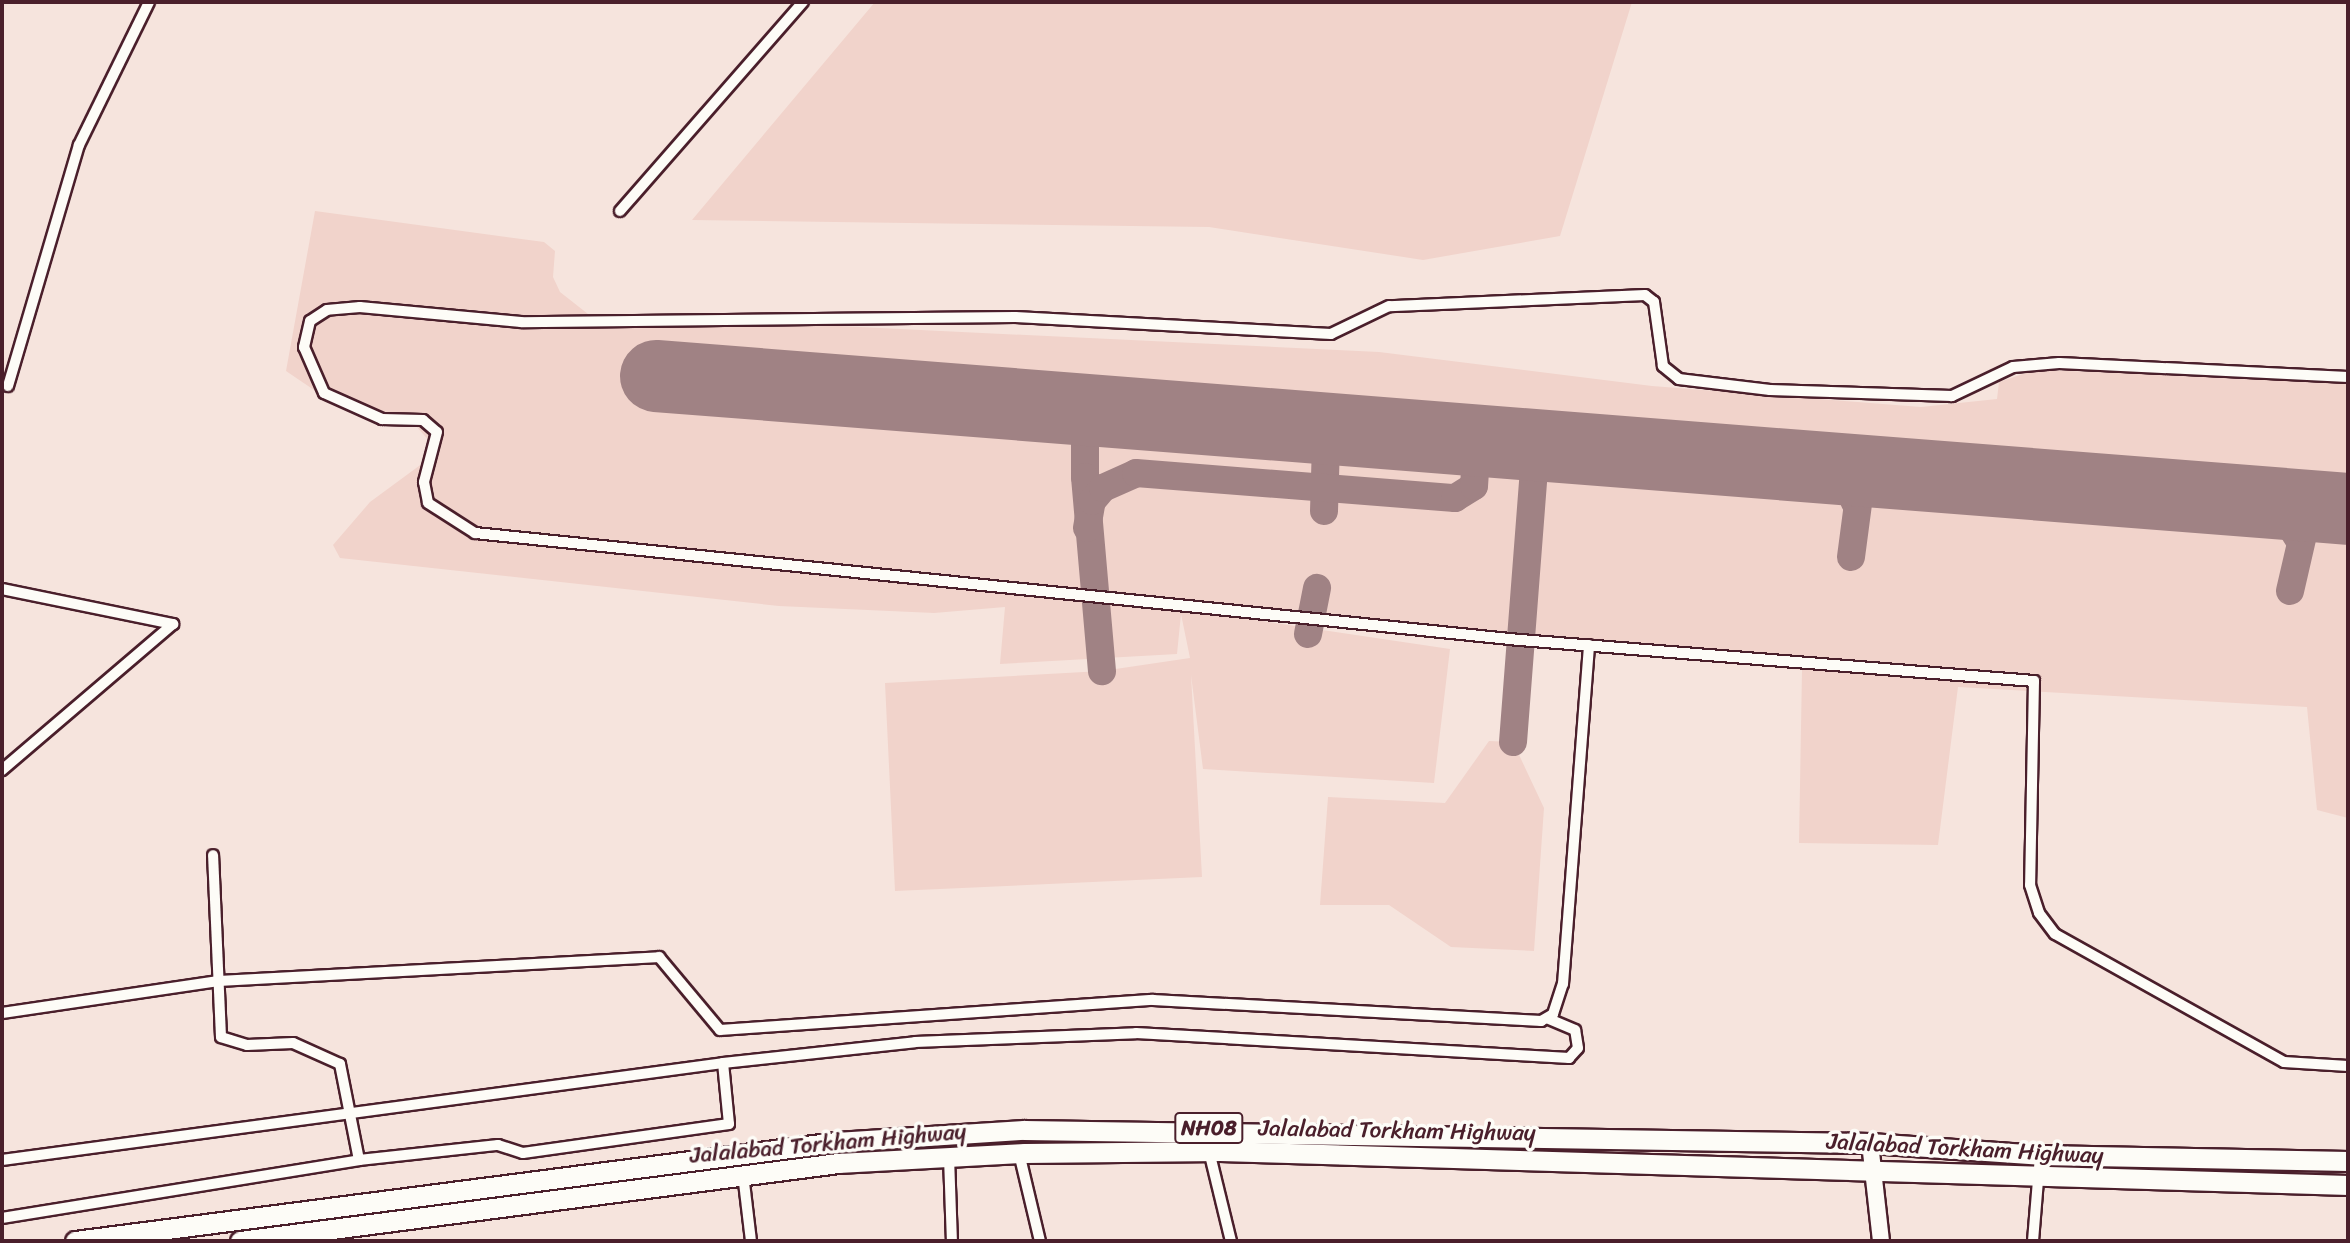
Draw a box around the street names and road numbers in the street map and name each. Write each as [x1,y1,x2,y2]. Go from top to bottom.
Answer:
road number: NH08 [1174,1110,1244,1146]
street label: Jalalabad Torkham Highway [1258,1115,1536,1147]
street label: Jalalabad Torkham Highway [689,1118,967,1170]
street label: Jalalabad Torkham Highway [1826,1128,2104,1170]

